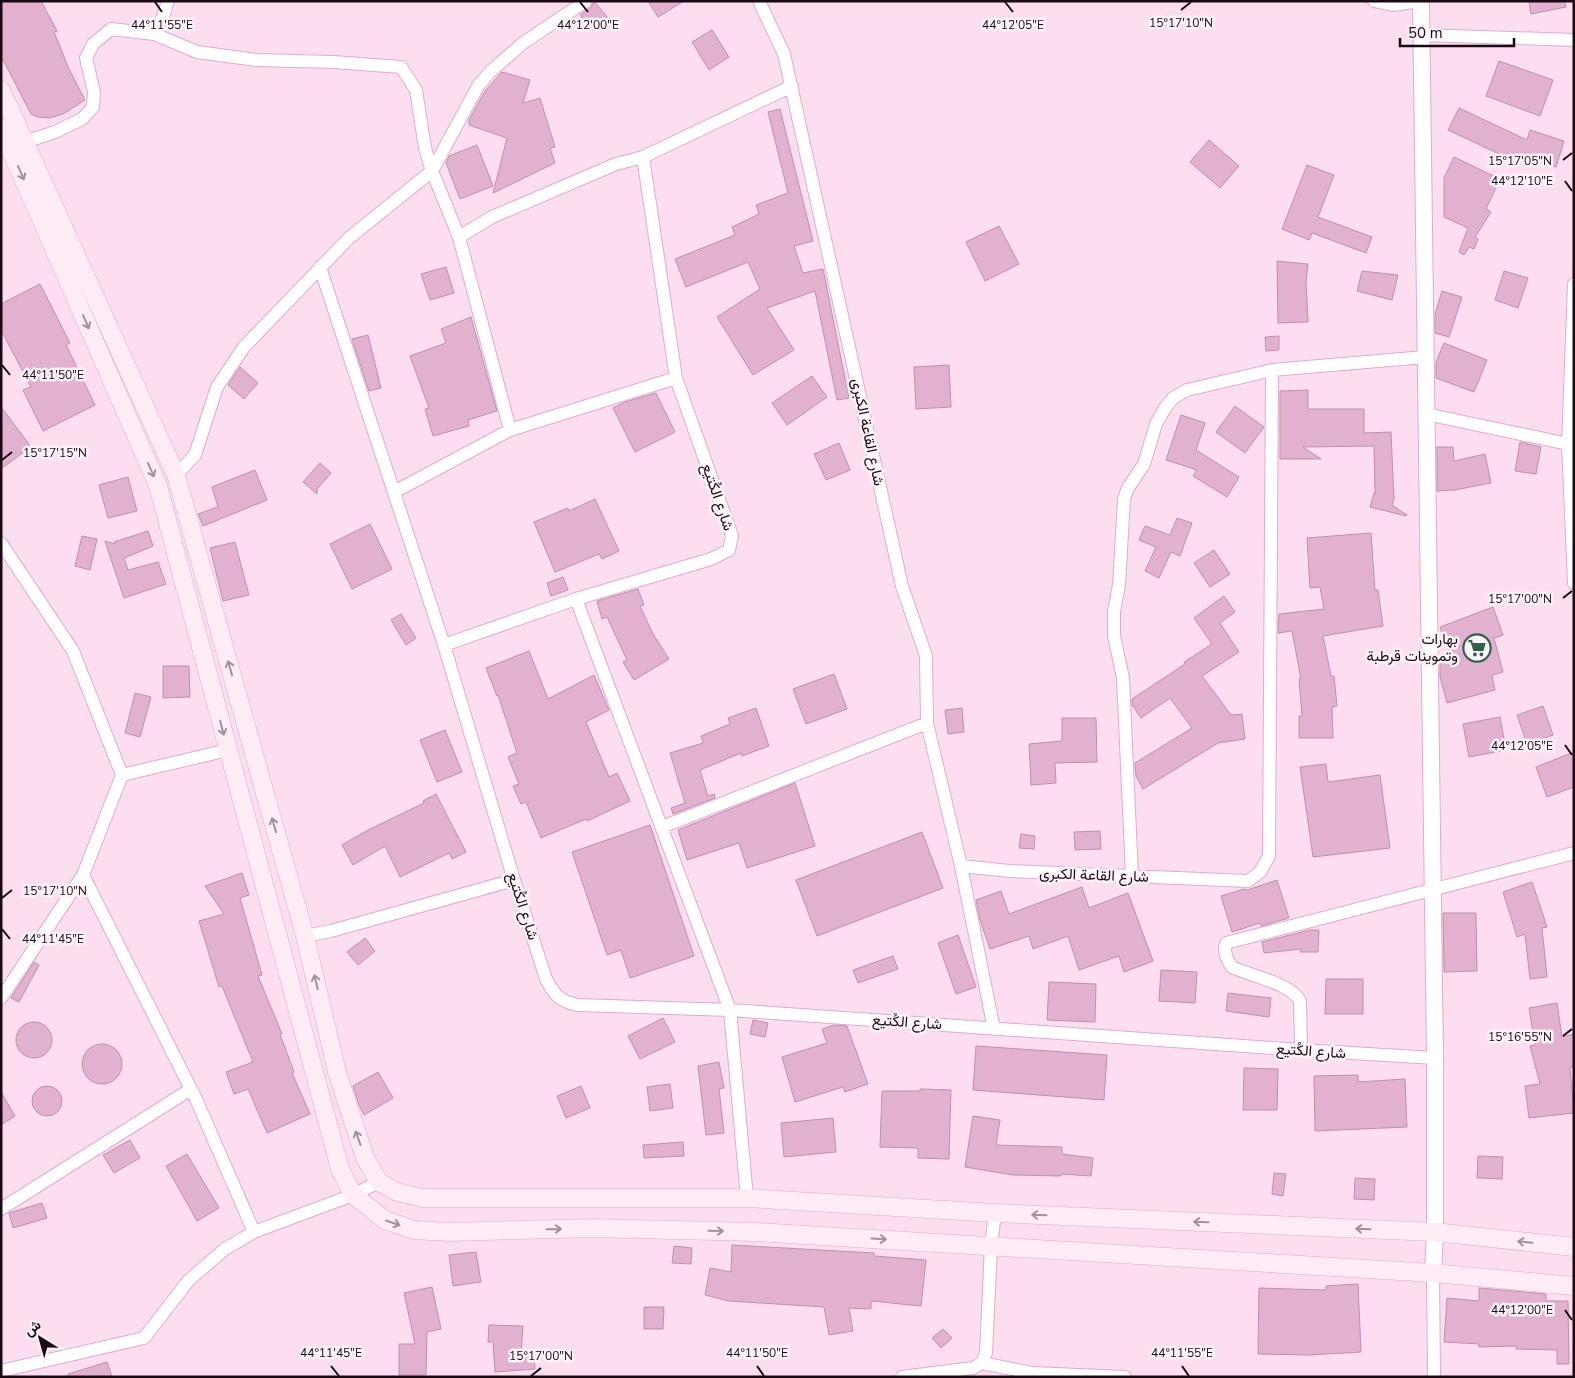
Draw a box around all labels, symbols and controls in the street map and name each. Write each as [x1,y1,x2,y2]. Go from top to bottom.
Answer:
text: 15°17'10"N [1149,15,1213,31]
scale bar [1400,15,1514,47]
text: 44°11'55"E [131,17,193,33]
text: 44°12'00"E [557,17,619,33]
text: 44°12'05"E [982,17,1044,33]
text: 50 m [1408,23,1443,43]
text: 15°17'05"N [1488,153,1552,169]
one-way arrow [16,165,26,180]
text: 44°12'10"E [1491,173,1553,189]
one-way arrow [81,314,91,329]
text: 44°11'50"E [22,367,84,383]
street label: شارع القاعة الكبرى [846,376,889,488]
text: 15°17'15"N [23,445,87,461]
street label: شارع الكُتيع [696,461,739,534]
one-way arrow [147,462,157,477]
text: 15°17'00"N [1488,591,1552,607]
place label: بهارات وتموينات قرطبة [1367,629,1458,666]
supermarket icon: بهارات وتموينات قرطبة [1462,633,1492,663]
one-way arrow [225,661,235,677]
one-way arrow [218,720,227,736]
text: 44°12'05"E [1491,738,1553,754]
one-way arrow [269,817,278,833]
street label: شارع القاعة الكبرى [1039,863,1149,888]
street label: شارع الكُتيع [502,870,543,943]
text: 15°17'10"N [23,883,87,899]
text: 44°11'45"E [22,931,84,947]
one-way arrow [311,974,320,990]
street label: شارع الكُتيع [871,1010,943,1035]
text: 15°16'55"N [1488,1029,1552,1045]
street label: شارع الكُتيع [1275,1039,1347,1064]
one-way arrow [353,1131,362,1147]
one-way arrow [1031,1210,1047,1220]
one-way arrow [1193,1217,1209,1226]
one-way arrow [384,1218,400,1228]
one-way arrow [546,1224,562,1234]
one-way arrow [1356,1224,1372,1233]
one-way arrow [708,1226,724,1236]
one-way arrow [870,1234,886,1243]
one-way arrow [1518,1237,1534,1247]
text: 44°12'00"E [1491,1302,1553,1318]
north arrow [15,1313,65,1363]
text: ش [20,1315,45,1341]
text: 44°11'45"E [300,1345,362,1361]
text: 44°11'50"E [726,1345,788,1361]
text: 44°11'55"E [1151,1345,1213,1361]
text: 15°17'00"N [509,1348,573,1364]

